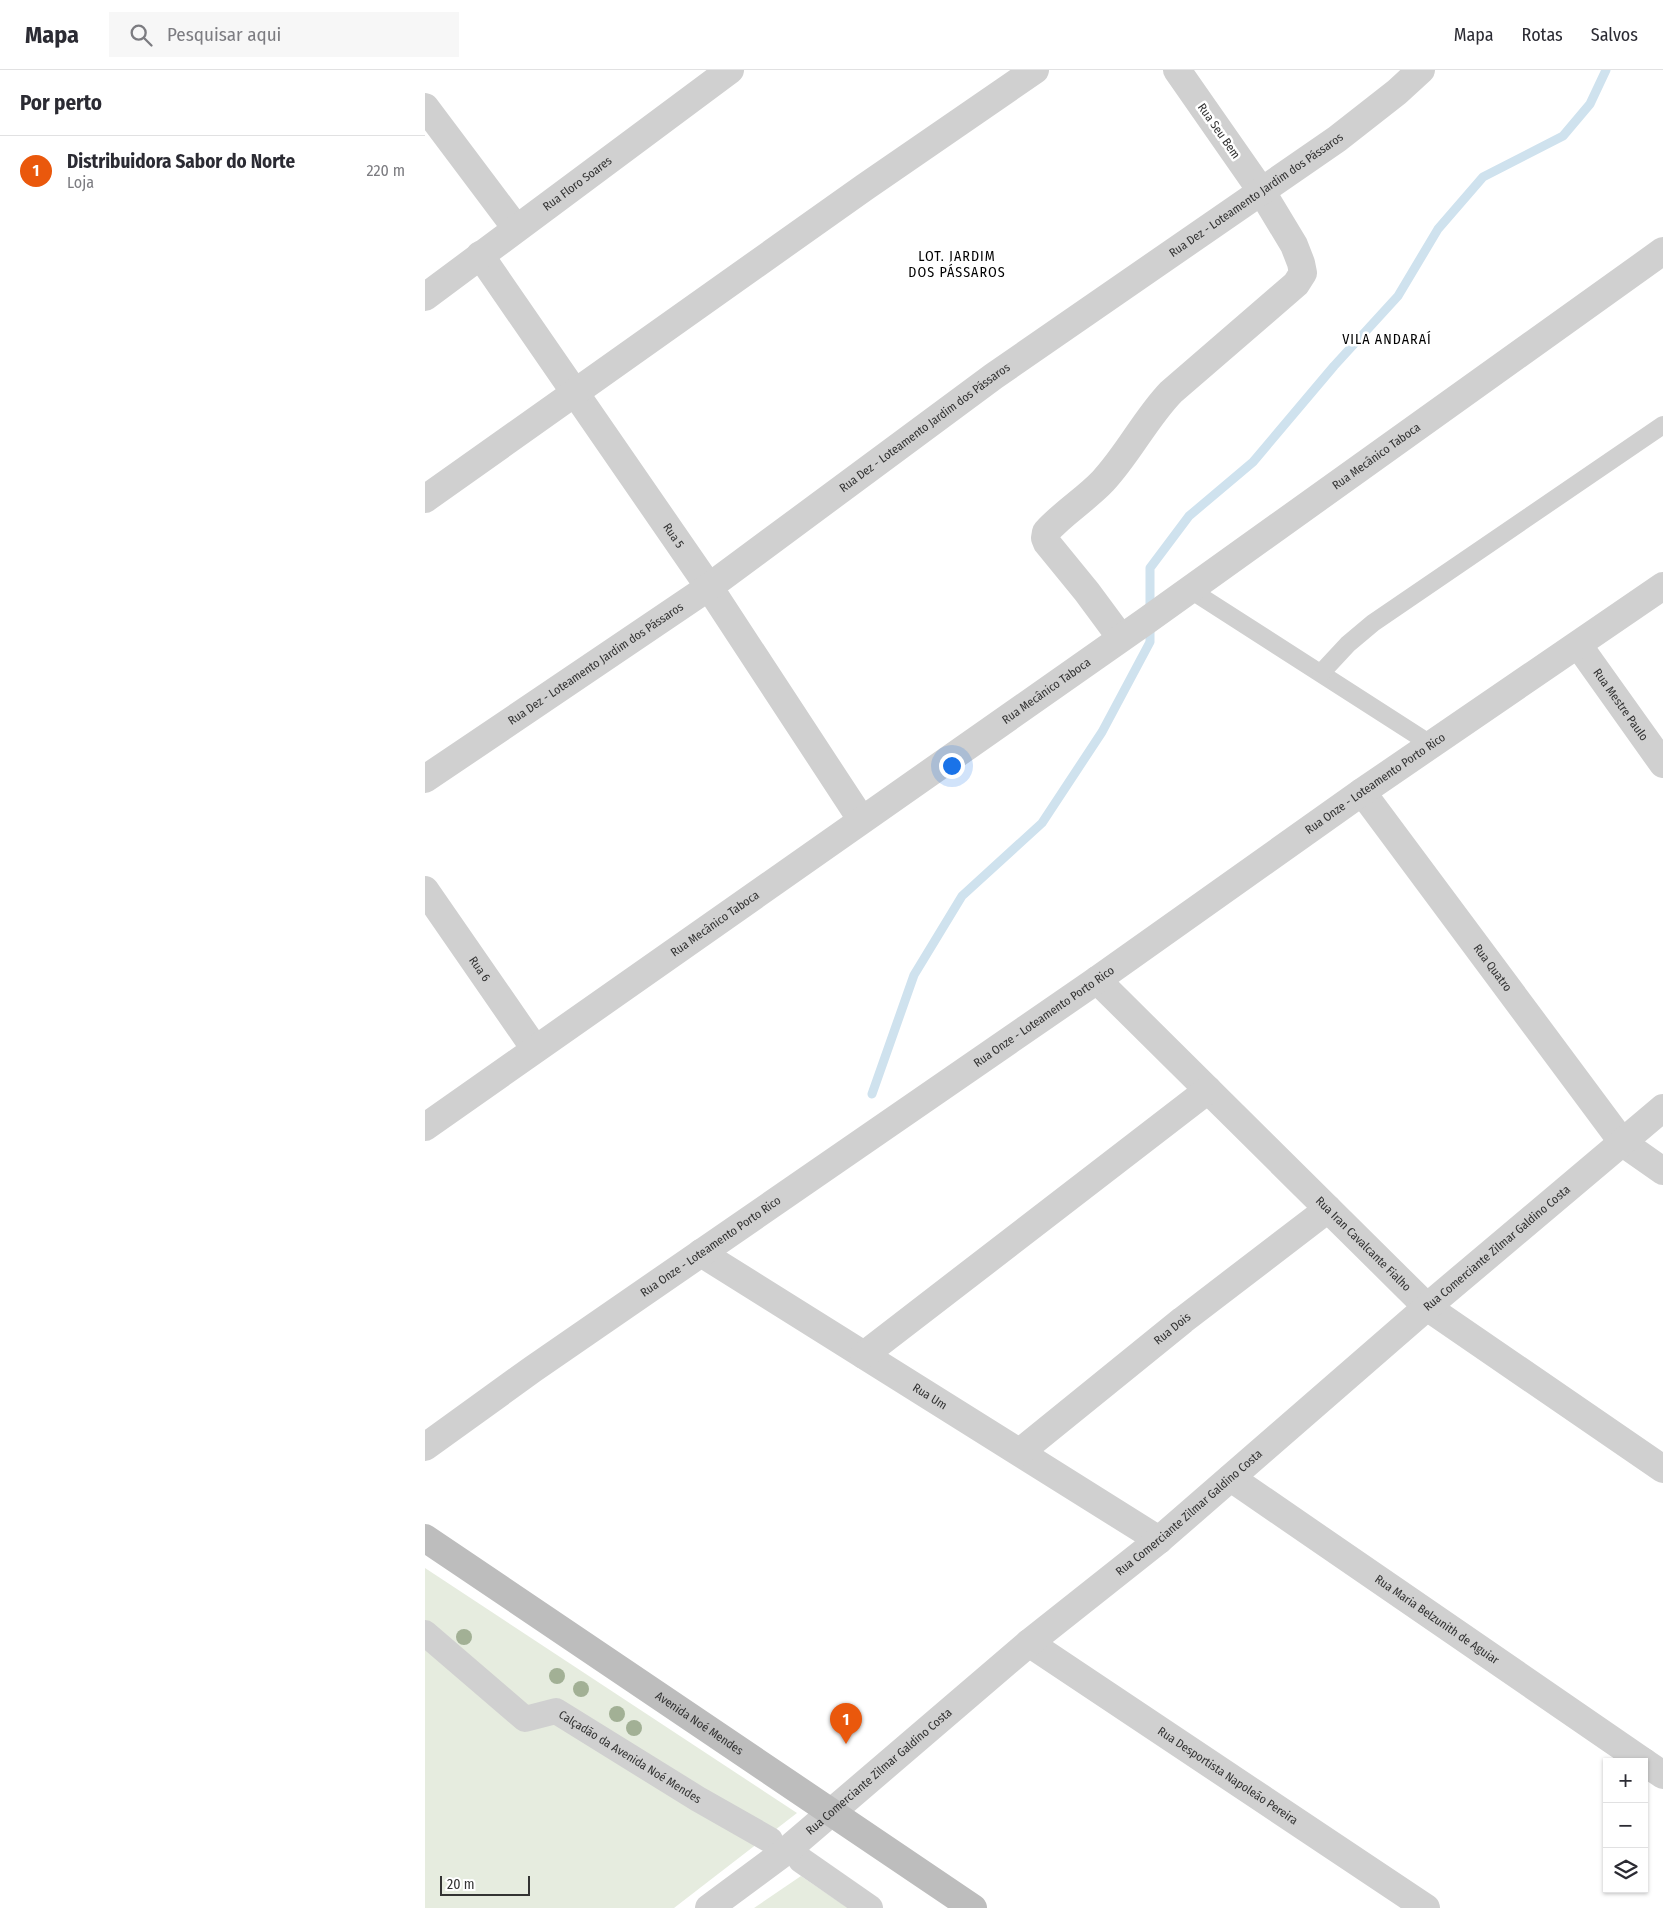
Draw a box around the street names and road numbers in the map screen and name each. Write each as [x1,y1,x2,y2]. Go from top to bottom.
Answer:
street label: Rua Seu Bem [1195,101,1243,161]
street label: Rua Dez - Loteamento Jardim dos Pássaros [1166,130,1346,260]
street label: Rua Floro Soares [540,153,615,214]
street label: Rua Dez - Loteamento Jardim dos Pássaros [837,360,1013,495]
street label: Rua Mecânico Taboca [1330,420,1423,492]
street label: Rua 5 [660,521,687,551]
street label: Rua Dez - Loteamento Jardim dos Pássaros [505,599,686,728]
street label: Rua Mecânico Taboca [999,655,1093,727]
street label: Rua Mestre Paulo [1590,666,1651,743]
street label: Rua Onze - Loteamento Porto Rico [1302,730,1448,837]
street label: Rua Mecânico Taboca [668,888,762,959]
street label: Rua Quatro [1471,941,1515,994]
street label: Rua 6 [466,954,493,984]
street label: Rua Onze - Loteamento Porto Rico [971,963,1117,1070]
street label: Rua Comerciante Zilmar Galdino Costa [1421,1182,1573,1314]
street label: Rua Onze - Loteamento Porto Rico [638,1193,784,1300]
street label: Rua Iran Cavalcante Fialho [1313,1194,1414,1294]
street label: Rua Dois [1151,1310,1193,1348]
street label: Rua Um [910,1380,950,1412]
street label: Rua Comerciante Zilmar Galdino Costa [1113,1447,1265,1579]
street label: Rua Maria Belzunith de Aguiar [1372,1572,1502,1668]
street label: Avenida Noé Mendes [653,1689,746,1758]
street label: Rua Comerciante Zilmar Galdino Costa [803,1705,955,1838]
street label: Calçadão da Avenida Noé Mendes [556,1707,704,1806]
street label: Rua Desportista Napoleão Pereira [1155,1724,1301,1827]

